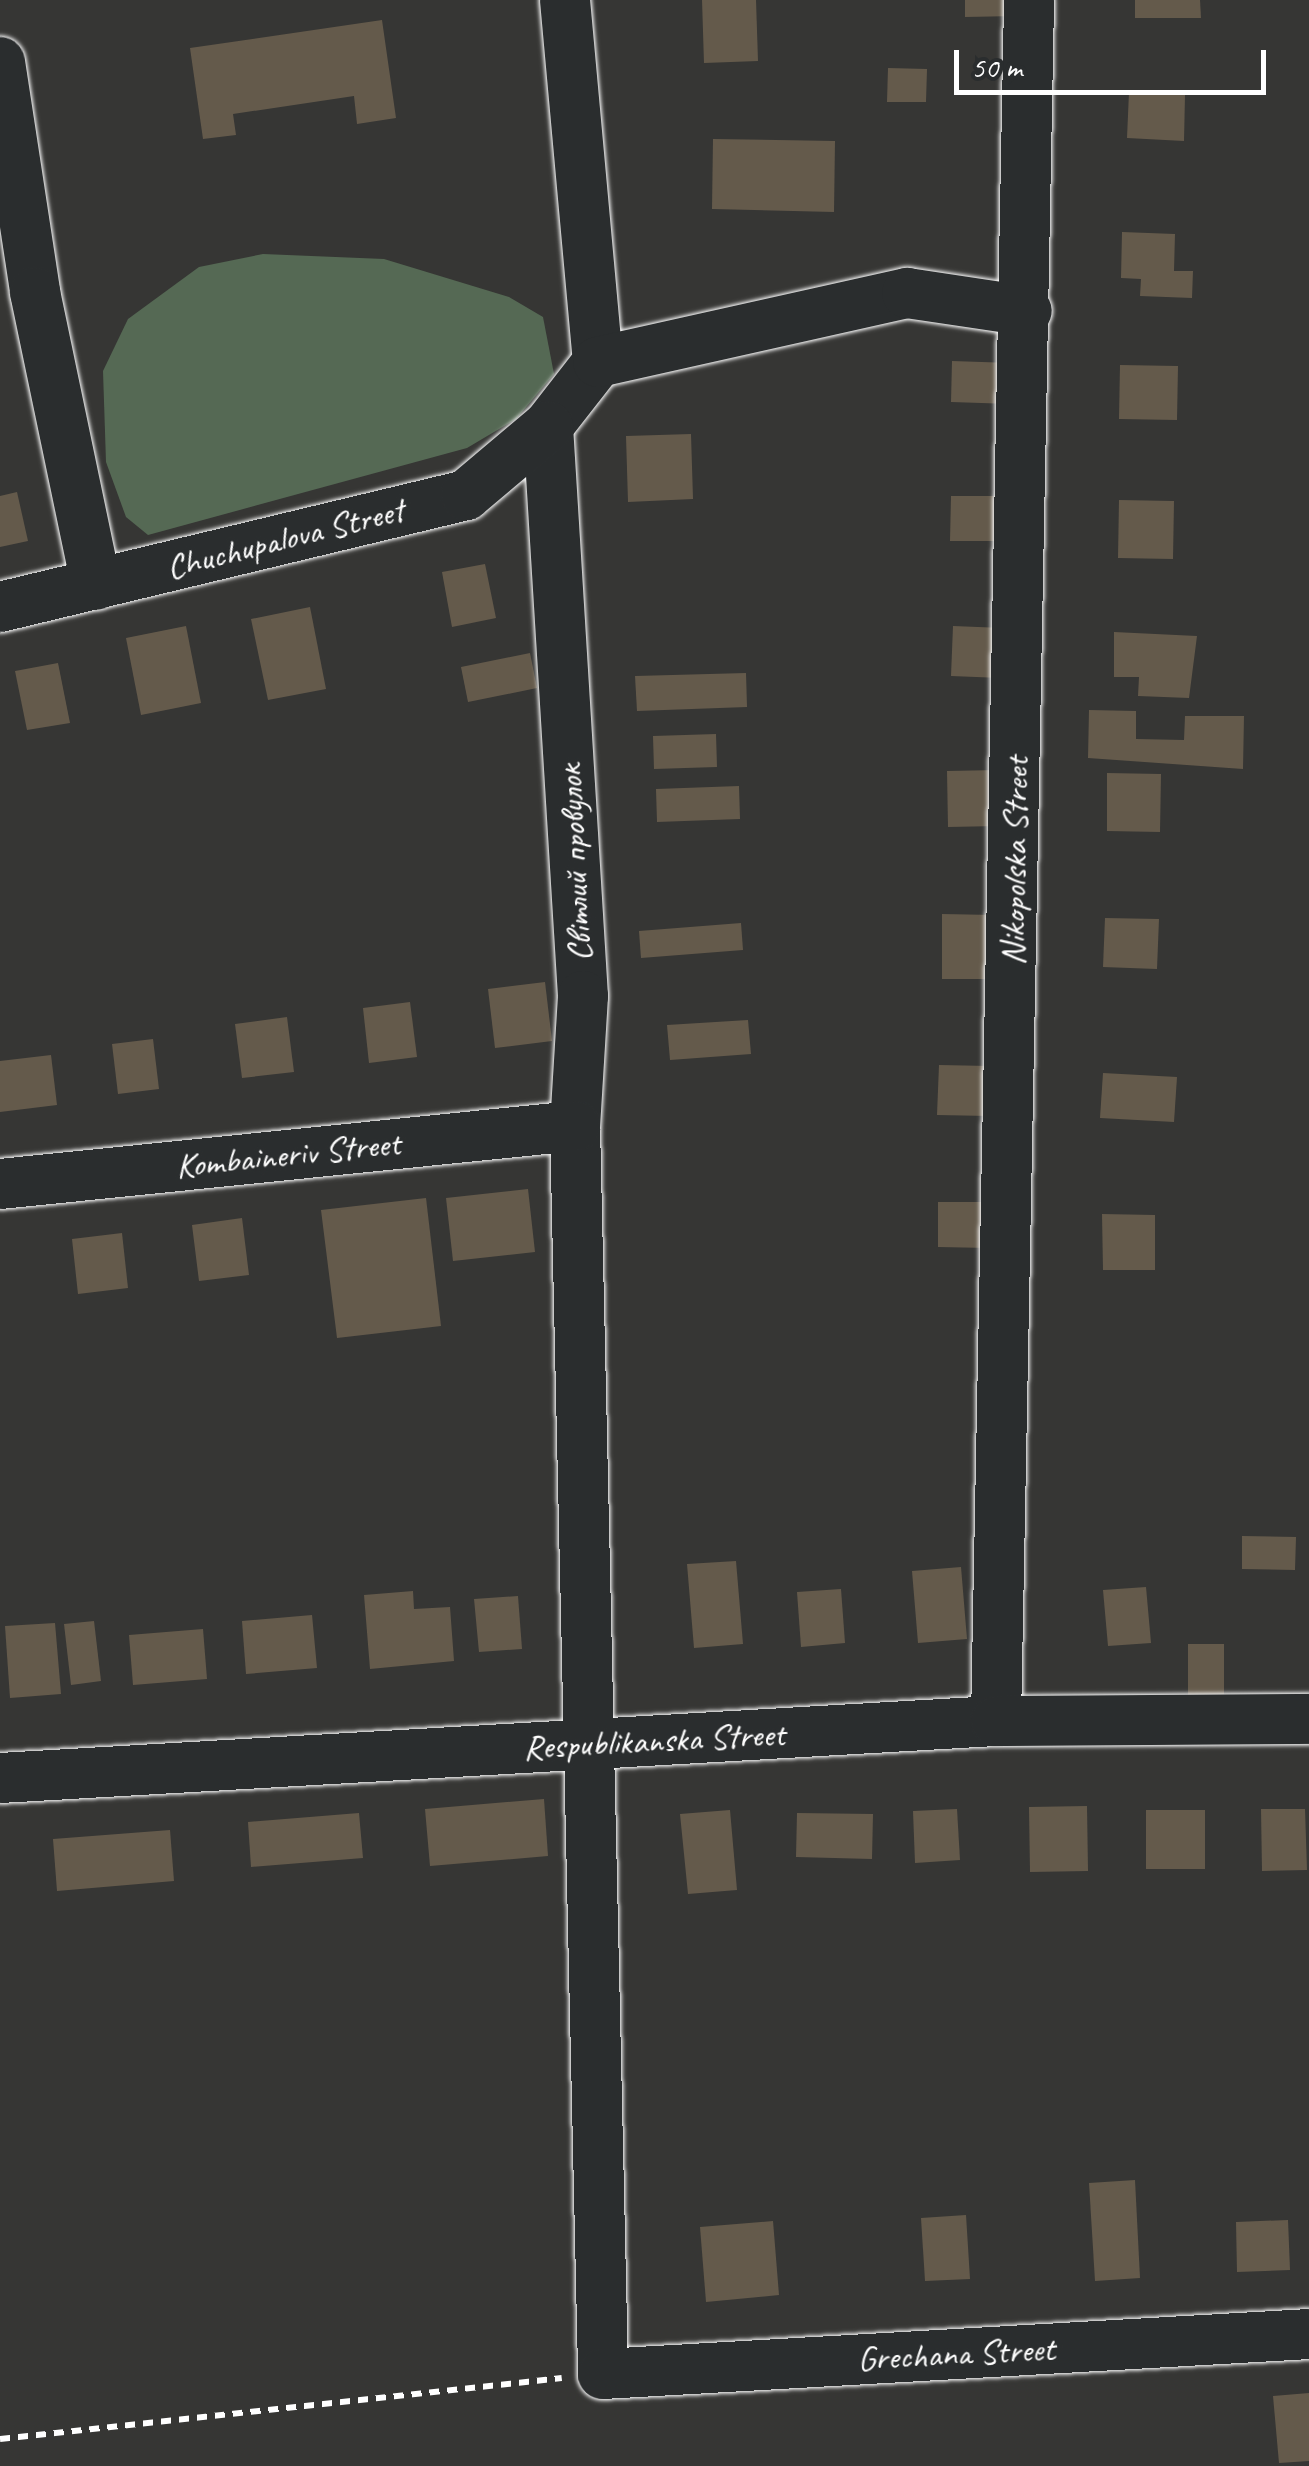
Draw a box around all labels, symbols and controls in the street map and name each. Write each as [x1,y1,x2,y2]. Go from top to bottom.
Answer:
scale bar [959,30,1272,92]
text: 50 m [971,48,1022,86]
street label: Chuchupalova Street [162,489,408,589]
street label: Nikopolska Street [992,756,1038,966]
street label: Світлий провулок [549,763,601,963]
street label: Kombaineriv Street [173,1122,403,1188]
street label: Respublikanska Street [522,1713,786,1769]
street label: Grechana Street [856,2328,1056,2380]

